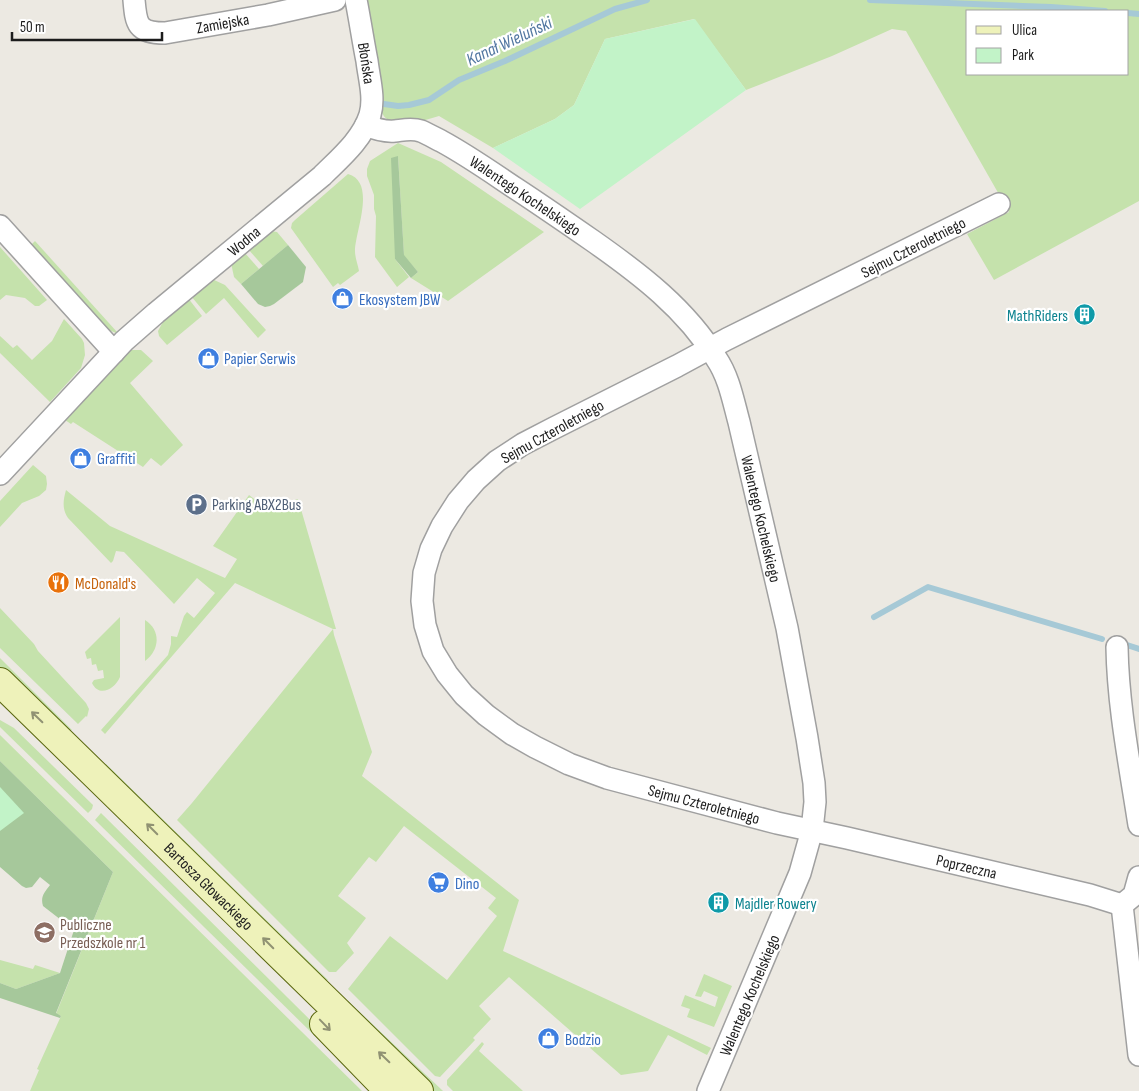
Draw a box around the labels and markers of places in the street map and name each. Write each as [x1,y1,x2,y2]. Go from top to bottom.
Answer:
shop icon: Ekosystem JBW [331,287,355,311]
place label: Ekosystem JBW [359,291,441,310]
building icon: MathRiders [1072,303,1096,327]
place label: MathRiders [1007,307,1068,326]
shop icon: Papier Serwis [196,346,220,370]
place label: Papier Serwis [224,350,296,369]
shop icon: Graffiti [69,446,93,470]
place label: Graffiti [97,450,136,469]
parking icon: Parking ABX2Bus [184,492,208,516]
place label: Parking ABX2Bus [212,496,301,515]
restaurant icon: McDonald's [47,571,71,595]
place label: McDonald's [75,575,137,594]
supermarket icon: Dino [427,871,451,895]
place label: Dino [455,875,479,894]
building icon: Majdler Rowery [707,891,731,915]
place label: Majdler Rowery [735,895,817,914]
place label: Publiczne Przedszkole nr 1 [60,916,146,953]
school or university icon: Publiczne Przedszkole nr 1 [32,921,56,945]
shop icon: Bodzio [537,1027,561,1051]
place label: Bodzio [565,1031,601,1050]

